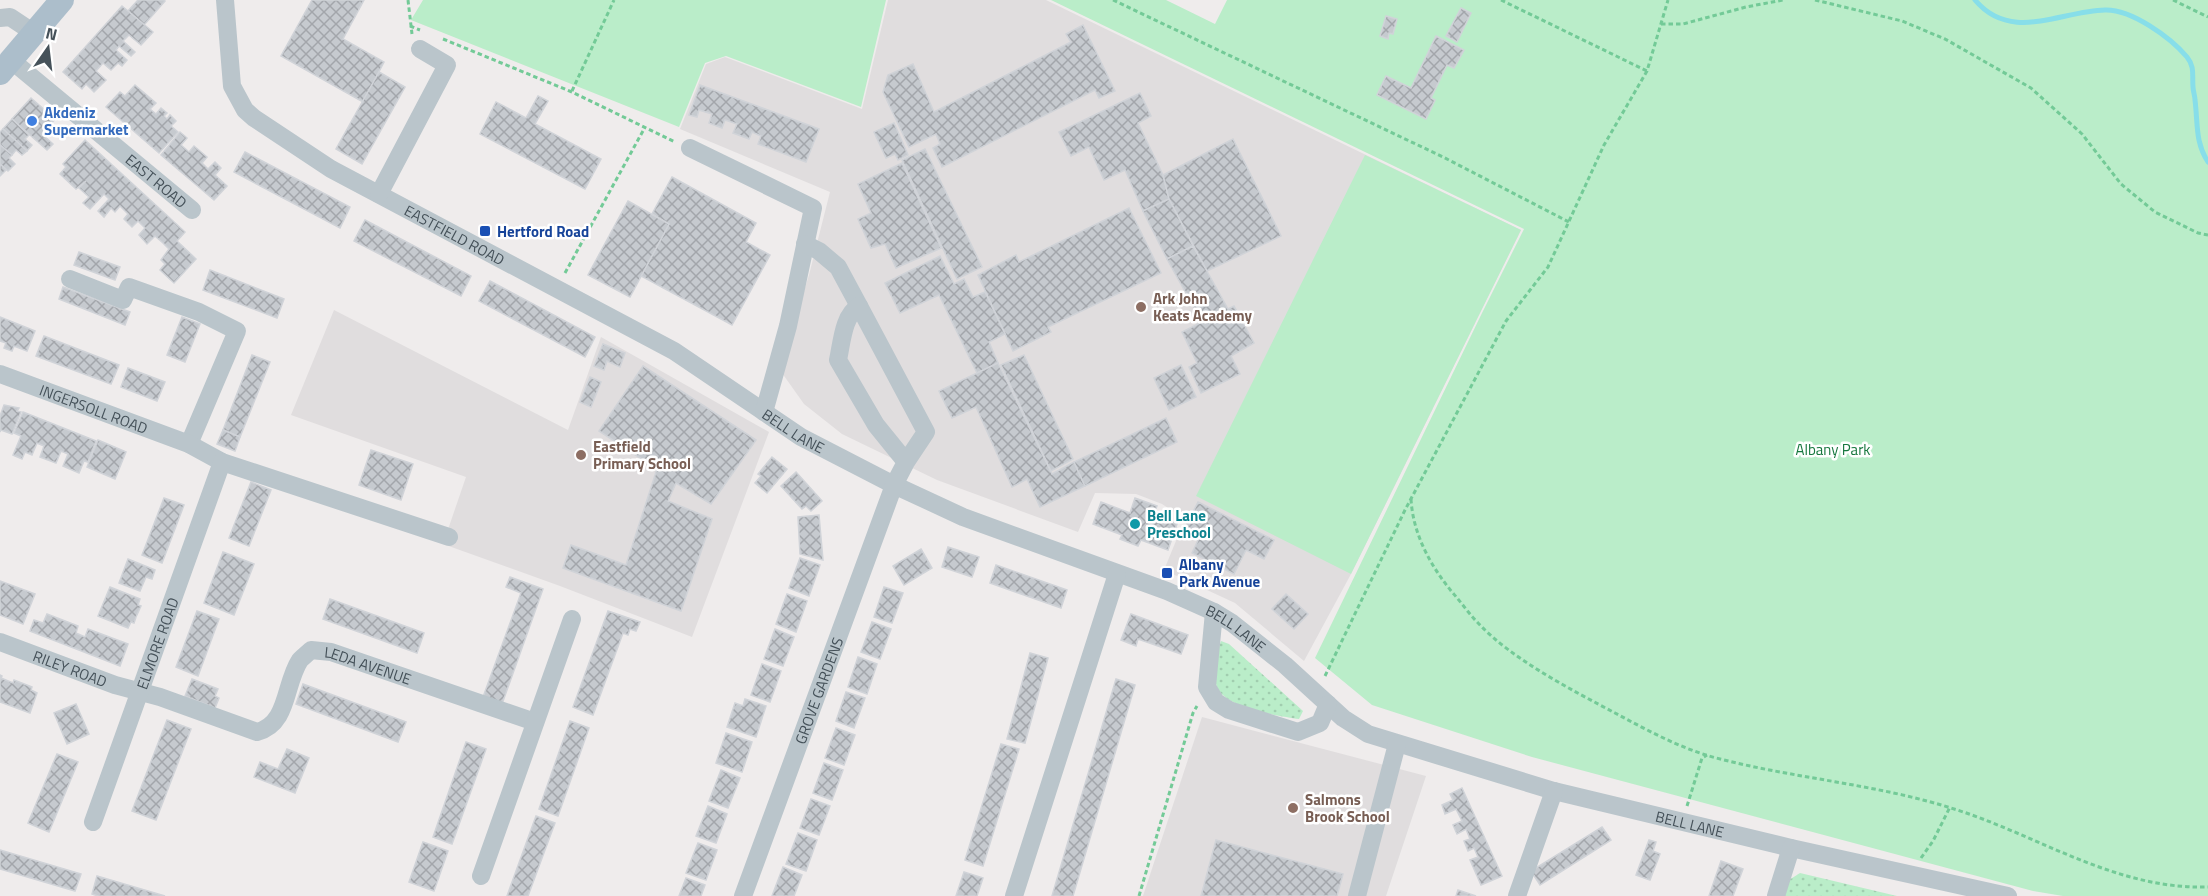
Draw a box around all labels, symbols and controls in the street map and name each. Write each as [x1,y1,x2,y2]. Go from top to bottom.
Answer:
north arrow [18,18,78,78]
text: N [43,20,60,46]
place label: Akdeniz Supermarket [44,101,129,141]
marker: Akdeniz Supermarket [25,114,39,128]
street label: EAST ROAD [121,148,192,213]
street label: EASTFIELD ROAD [400,198,509,271]
place label: Hertford Road [497,220,589,243]
marker: Hertford Road [478,224,492,238]
place label: Ark John Keats Academy [1153,287,1253,327]
marker: Ark John Keats Academy [1134,300,1148,314]
street label: INGERSOLL ROAD [36,378,151,439]
street label: BELL LANE [758,402,829,459]
place label: Eastfield Primary School [593,435,691,475]
park label: Albany Park [1795,438,1871,461]
marker: Eastfield Primary School [574,448,588,462]
place label: Bell Lane Preschool [1147,504,1211,544]
marker: Bell Lane Preschool [1128,517,1142,531]
place label: Albany Park Avenue [1179,553,1260,593]
marker: Albany Park Avenue [1160,566,1174,580]
street label: ELMORE ROAD [130,594,184,692]
street label: BELL LANE [1202,598,1271,657]
street label: GROVE GARDENS [788,634,849,747]
street label: LEDA AVENUE [323,640,415,690]
street label: RILEY ROAD [30,644,111,693]
place label: Salmons Brook School [1305,788,1390,828]
marker: Salmons Brook School [1286,801,1300,815]
street label: BELL LANE [1653,804,1726,843]

